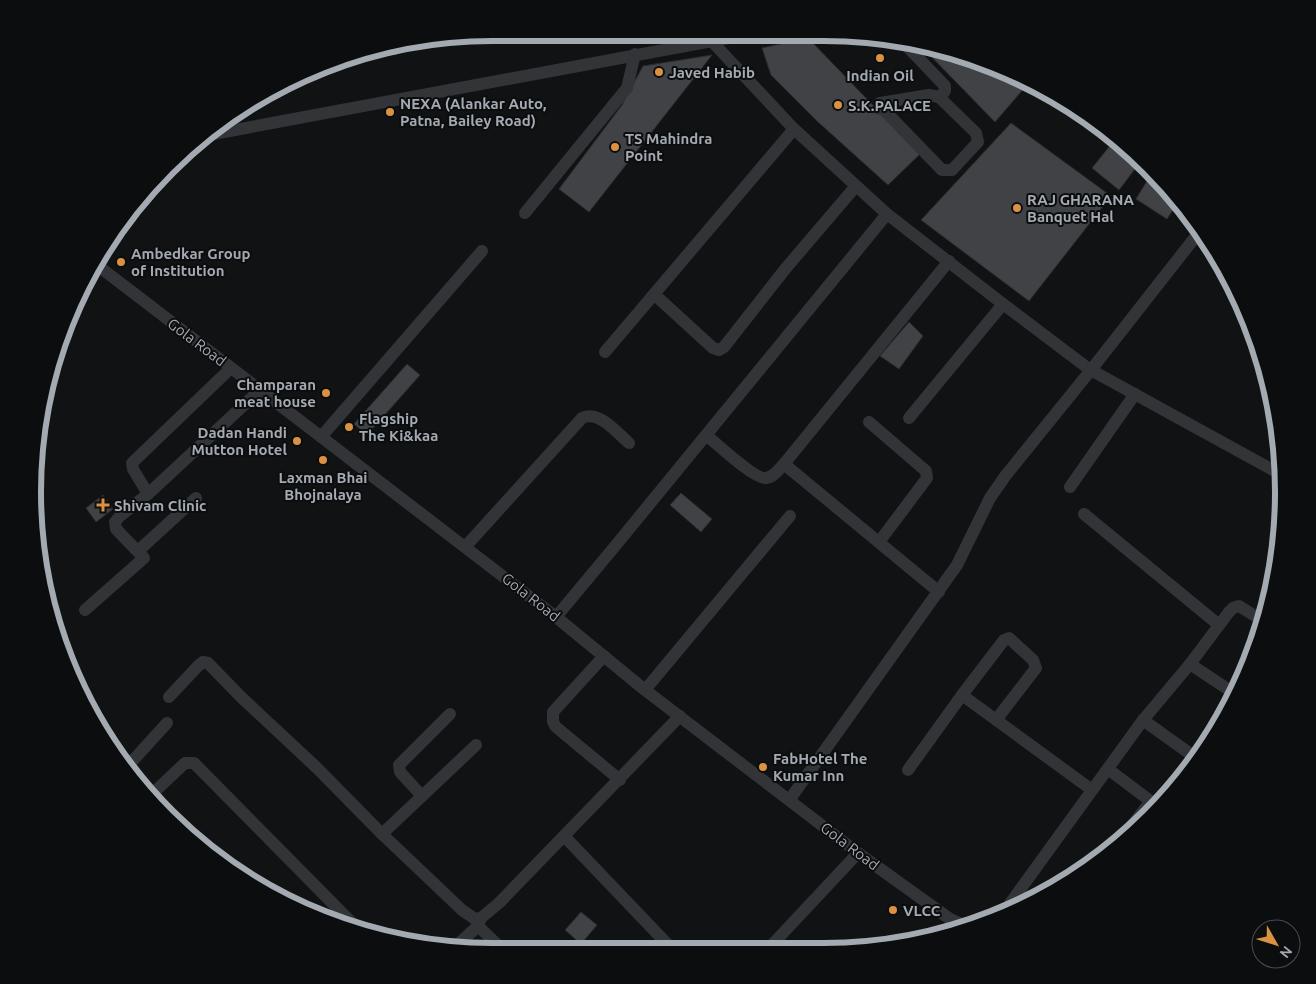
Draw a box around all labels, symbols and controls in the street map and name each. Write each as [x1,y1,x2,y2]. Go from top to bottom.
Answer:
marker: Indian Oil [874,52,886,64]
place label: Javed Habib [669,64,755,81]
marker: Javed Habib [653,66,665,78]
place label: Indian Oil [846,67,914,84]
place label: NEXA (Alankar Auto, Patna, Bailey Road) [400,95,547,129]
place label: S.K.PALACE [848,97,931,114]
marker: S.K.PALACE [832,99,844,111]
marker: NEXA (Alankar Auto, Patna, Bailey Road) [384,106,396,118]
place label: TS Mahindra Point [625,130,712,164]
marker: TS Mahindra Point [609,141,621,153]
place label: RAJ GHARANA Banquet Hal [1027,191,1135,225]
marker: RAJ GHARANA Banquet Hal [1011,202,1023,214]
place label: Ambedkar Group of Institution [131,245,250,279]
marker: Ambedkar Group of Institution [115,256,127,268]
street label: Gola Road [165,315,229,369]
place label: Champaran meat house [234,376,316,410]
marker: Champaran meat house [320,387,332,399]
place label: Flagship The Ki&kaa [359,410,438,444]
marker: Flagship The Ki&kaa [343,421,355,433]
place label: Dadan Handi Mutton Hotel [191,424,287,458]
marker: Dadan Handi Mutton Hotel [291,435,303,447]
marker: Laxman Bhai Bhojnalaya [317,454,329,466]
place label: Laxman Bhai Bhojnalaya [278,469,368,503]
place label: Shivam Clinic [114,497,206,514]
marker: Shivam Clinic [96,498,110,512]
street label: Gola Road [499,569,563,625]
place label: FabHotel The Kumar Inn [773,750,867,784]
marker: FabHotel The Kumar Inn [757,761,769,773]
street label: Gola Road [818,819,882,873]
place label: VLCC [903,902,941,919]
marker: VLCC [887,904,899,916]
north arrow [1251,919,1301,969]
text: N [1277,943,1296,961]

